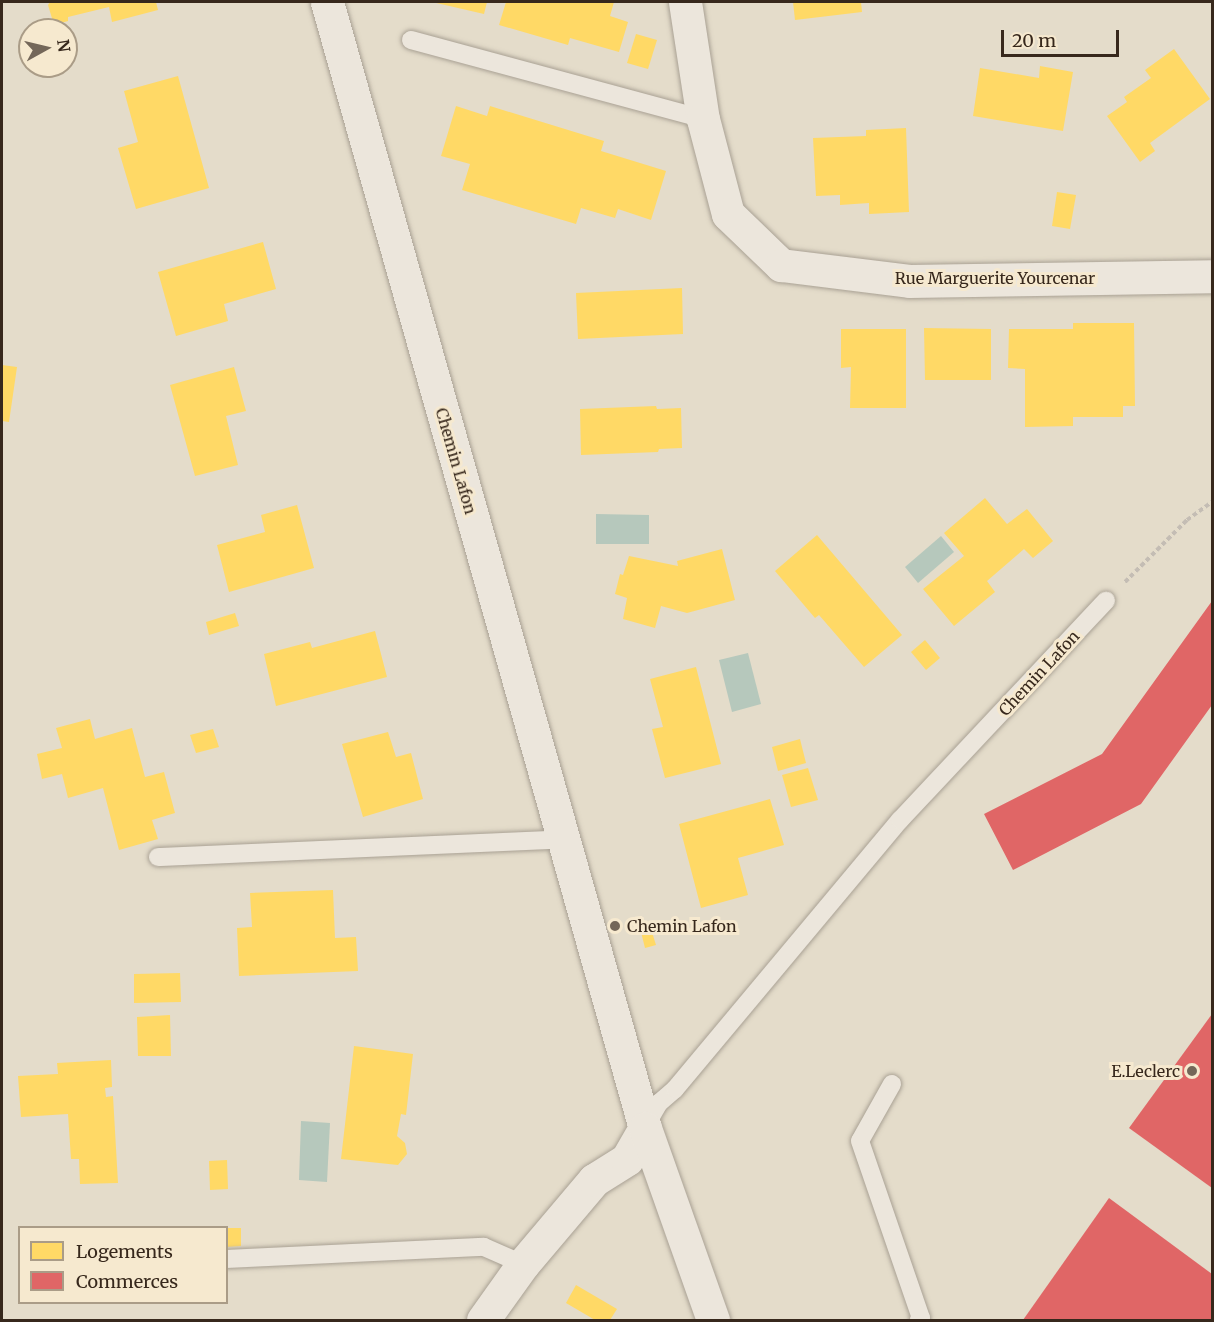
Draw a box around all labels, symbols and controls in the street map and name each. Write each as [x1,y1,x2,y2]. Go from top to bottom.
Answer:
north arrow [18,18,78,78]
scale bar [1004,18,1122,56]
text: 20 m [1012,29,1056,52]
text: N [53,38,75,53]
street label: Rue Marguerite Yourcenar [895,268,1095,288]
street label: Chemin Lafon [432,406,480,516]
street label: Chemin Lafon [995,626,1083,720]
place label: Chemin Lafon [627,916,737,936]
marker: Chemin Lafon [608,919,622,933]
place label: E.Leclerc [1111,1061,1180,1081]
marker: E.Leclerc [1185,1064,1199,1078]
legend [18,1226,228,1304]
text: Logements [76,1240,173,1263]
text: Commerces [76,1270,178,1293]

